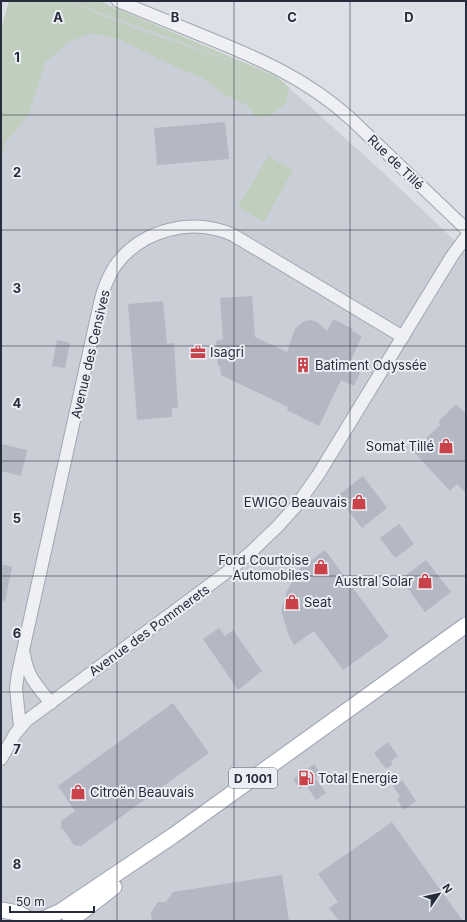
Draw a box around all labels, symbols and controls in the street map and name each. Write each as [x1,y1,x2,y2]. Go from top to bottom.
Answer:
text: A [53,9,63,25]
text: B [171,9,180,25]
text: C [287,9,297,25]
text: D [404,9,414,25]
text: 1 [14,49,20,65]
street label: Rue de Tillé [365,131,427,193]
text: 2 [13,164,21,180]
text: 3 [13,280,21,296]
street label: Avenue des Censives [67,288,113,420]
office icon: Isagri [189,343,207,361]
place label: Isagri [210,344,244,360]
building icon: Batiment Odyssée [294,356,312,374]
place label: Batiment Odyssée [315,357,427,373]
text: 4 [13,395,22,411]
shop icon: Somat Tillé [437,437,455,455]
place label: Somat Tillé [366,438,434,454]
shop icon: EWIGO Beauvais [350,493,368,511]
place label: EWIGO Beauvais [244,494,347,510]
text: 5 [13,510,21,526]
place label: Ford Courtoise Automobiles [218,552,309,583]
shop icon: Ford Courtoise Automobiles [312,558,330,576]
shop icon: Austral Solar [416,572,434,590]
place label: Austral Solar [335,573,413,589]
street label: Avenue des Pommerets [86,581,212,679]
shop icon: Seat [283,593,301,611]
place label: Seat [304,594,332,610]
text: 6 [13,625,21,641]
text: 7 [13,741,21,757]
road number: D 1001 [229,768,277,788]
fuel station icon: Total Energie [297,769,315,787]
place label: Total Energie [318,770,398,786]
shop icon: Citroën Beauvais [69,783,87,801]
place label: Citroën Beauvais [90,784,194,800]
text: 8 [13,856,21,872]
north arrow [419,874,459,914]
text: N [439,881,455,896]
scale bar [10,888,94,914]
text: 50 m [16,894,45,909]

